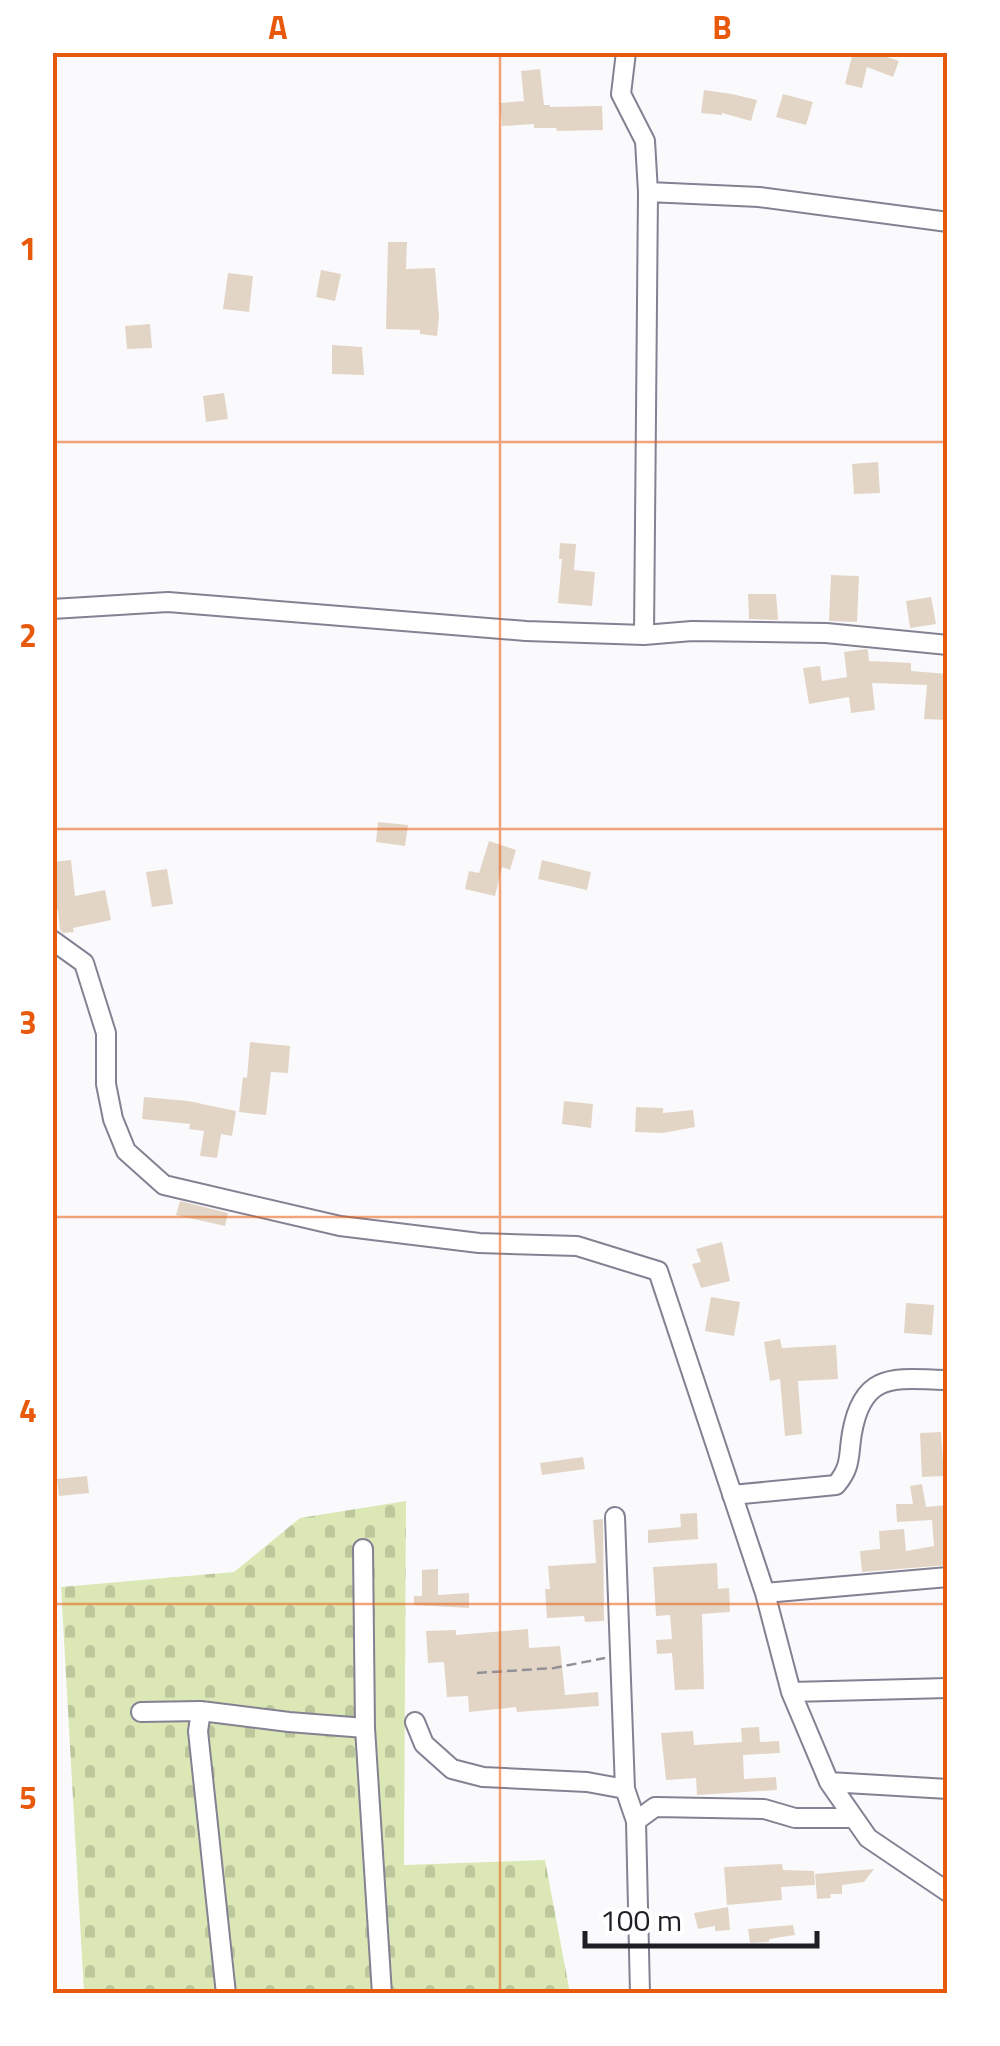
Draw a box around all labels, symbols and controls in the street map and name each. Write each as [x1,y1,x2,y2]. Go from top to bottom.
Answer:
text: A [268,3,288,51]
text: B [712,3,732,51]
text: 1 [19,224,37,272]
text: 2 [19,611,37,659]
text: 3 [19,998,37,1046]
text: 4 [19,1386,37,1434]
text: 5 [19,1773,37,1821]
scale bar [585,1886,818,1948]
text: 100 m [600,1897,682,1943]

